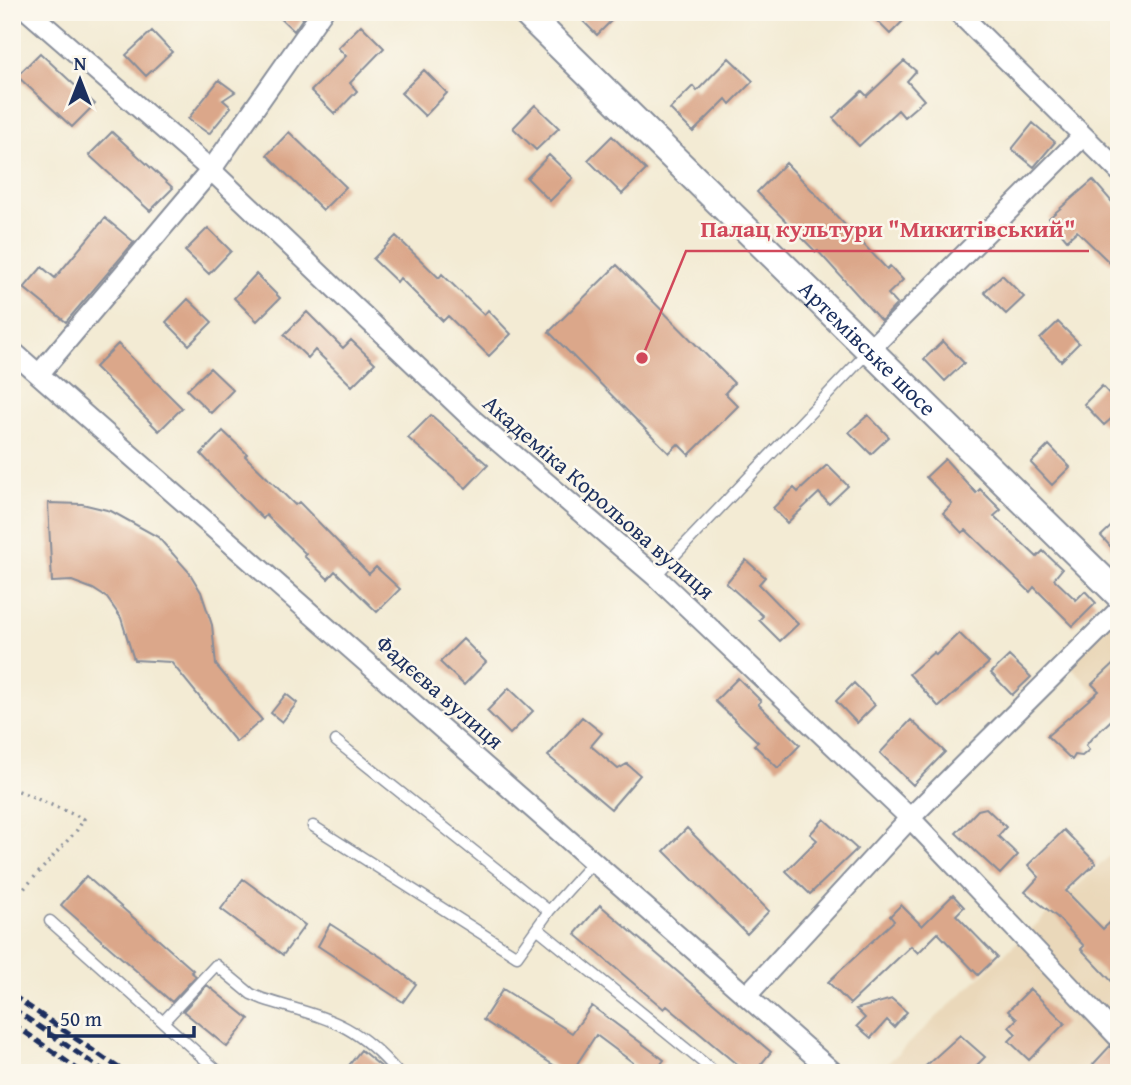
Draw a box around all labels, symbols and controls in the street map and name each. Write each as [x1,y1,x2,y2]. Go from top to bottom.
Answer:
north arrow [46,46,116,116]
text: N [74,49,87,77]
callout: Палац культури "Микитівський" [686,206,1089,251]
text: Палац культури "Микитівський" [700,211,1076,246]
street label: Артемівське шосе [792,272,944,423]
street label: Академіка Корольова вулиця [476,387,723,607]
street label: Фадєєва вулиця [369,627,512,757]
scale bar [49,994,194,1038]
text: 50 m [60,1003,102,1034]

